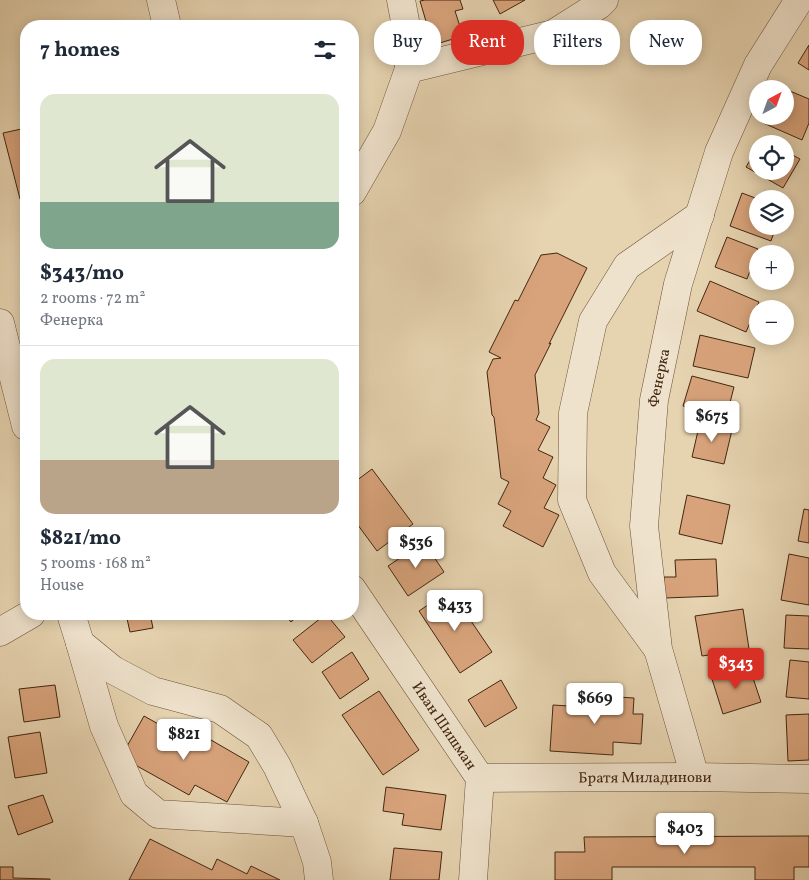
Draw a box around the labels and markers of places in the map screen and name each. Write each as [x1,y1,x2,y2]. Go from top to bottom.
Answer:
pin: $675 [682,400,742,443]
pin: $536 [386,526,446,569]
pin: $433 [425,590,485,632]
pin: $343 [706,648,766,690]
pin: $669 [565,682,625,725]
pin: $821 [154,718,214,761]
pin: $403 [655,812,715,855]

